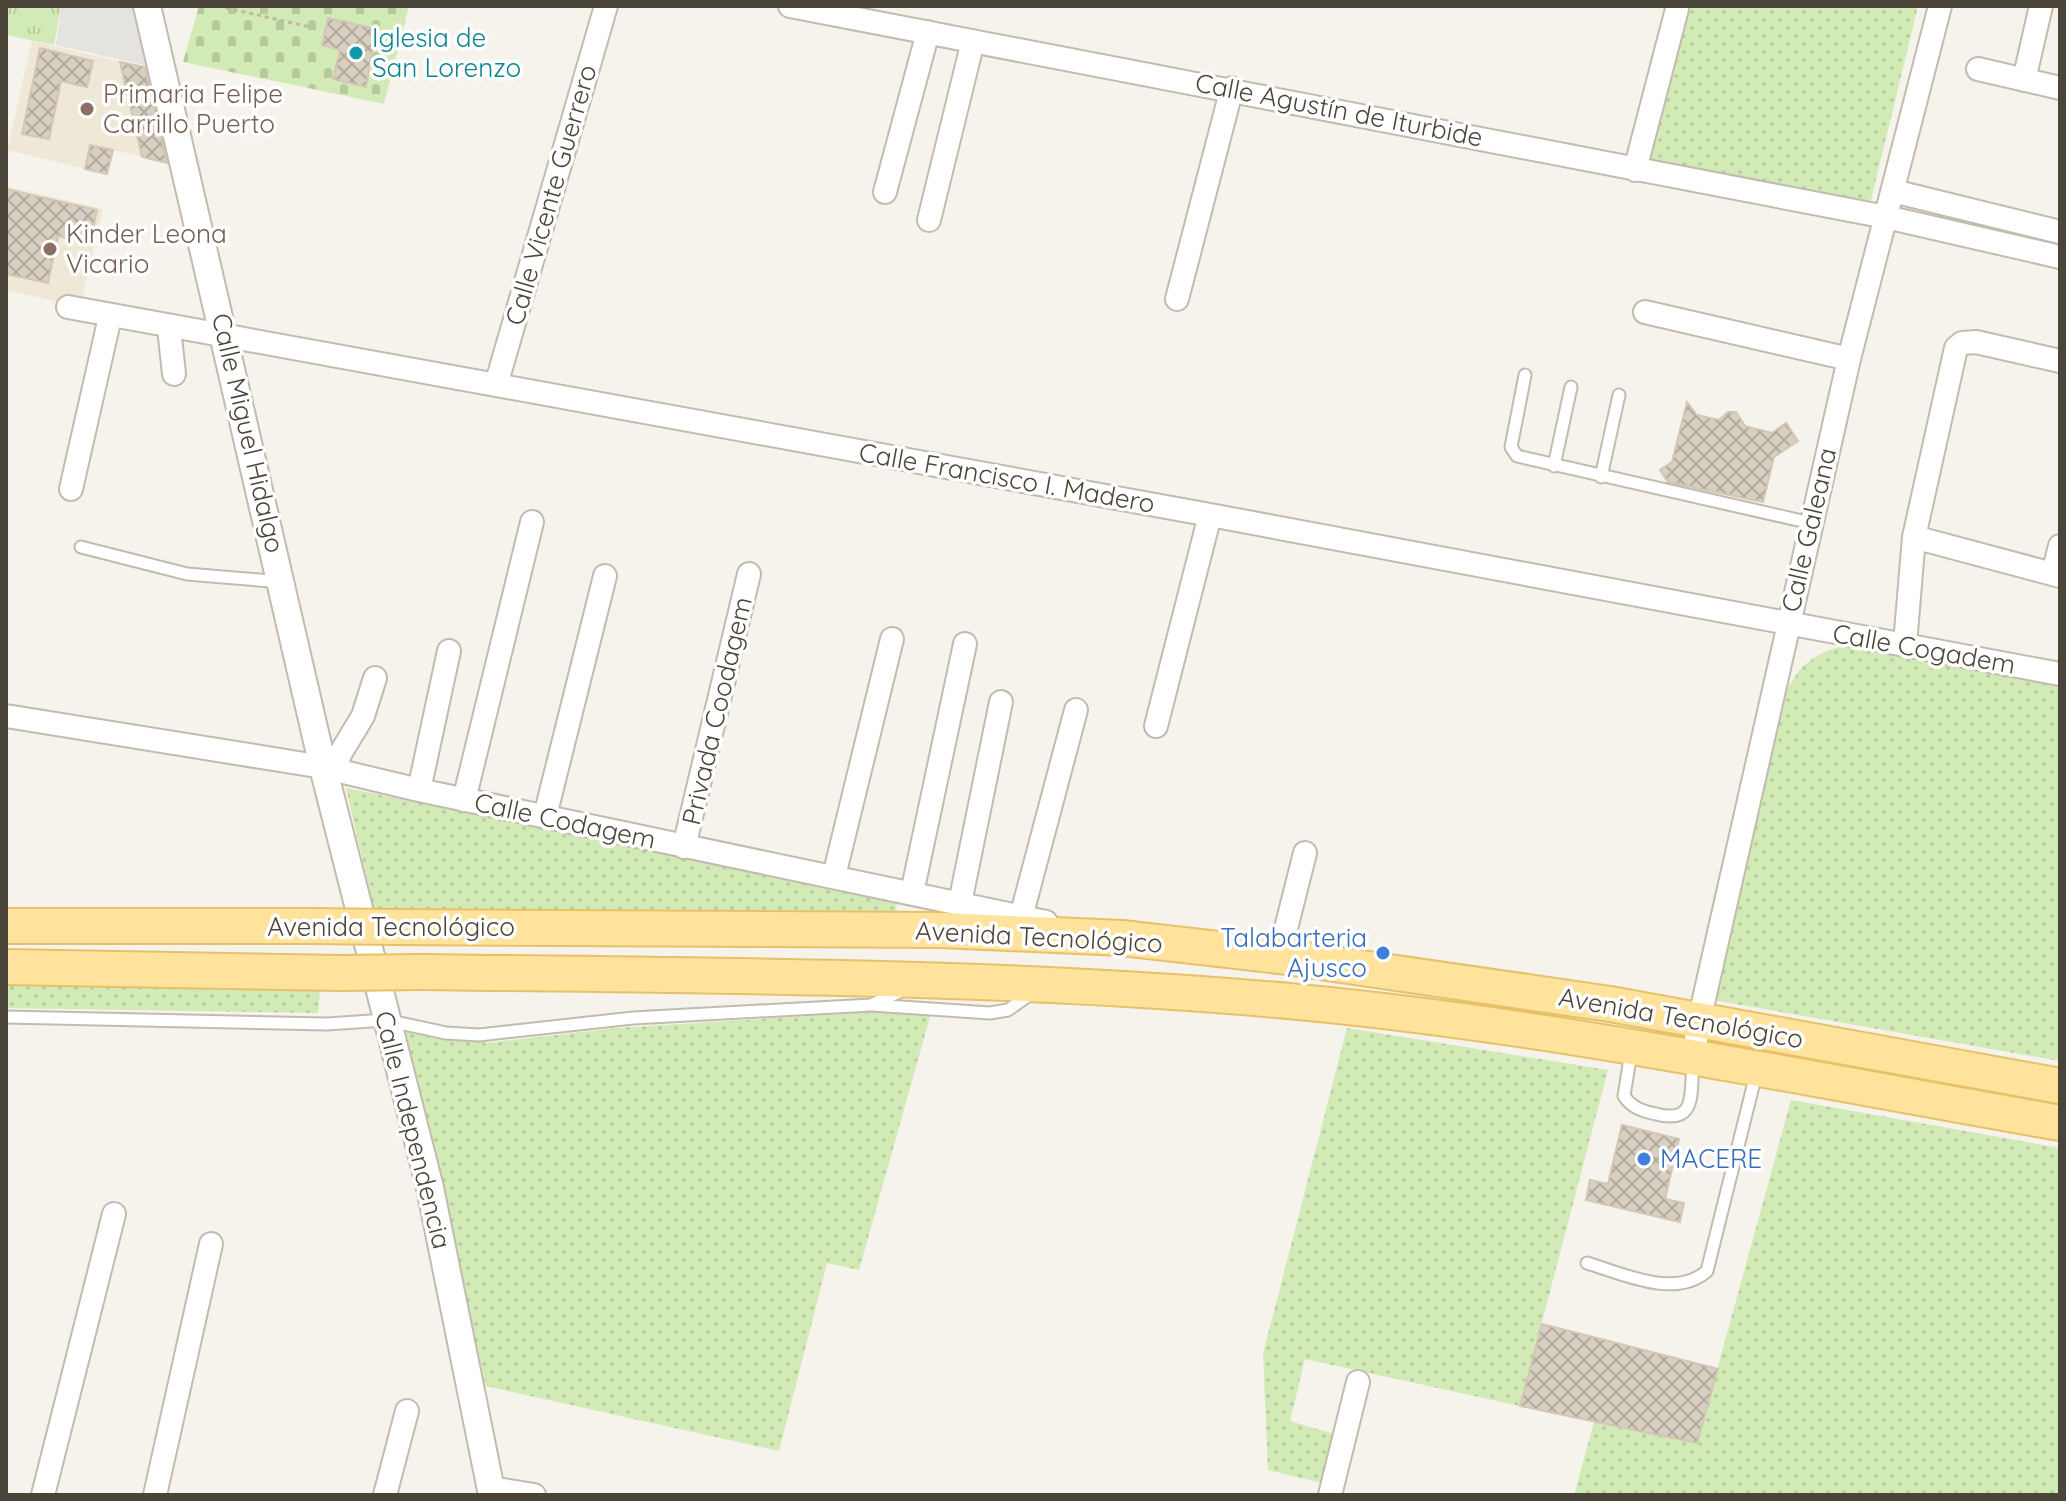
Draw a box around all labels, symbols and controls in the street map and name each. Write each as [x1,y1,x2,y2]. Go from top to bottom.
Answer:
place label: Iglesia de San Lorenzo [372,21,521,84]
marker: Iglesia de San Lorenzo [347,44,365,62]
street label: Calle Vicente Guerrero [498,61,604,329]
street label: Calle Agustín de Iturbide [1193,65,1486,154]
place label: Primaria Felipe Carrillo Puerto [103,77,283,140]
marker: Primaria Felipe Carrillo Puerto [78,100,96,118]
place label: Kinder Leona Vicario [66,217,227,280]
marker: Kinder Leona Vicario [41,240,59,258]
street label: Calle Miguel Hidalgo [205,310,292,556]
street label: Calle Francisco I. Madero [857,435,1158,520]
street label: Calle Galeana [1774,445,1843,615]
street label: Privada Coodagem [674,594,759,828]
street label: Calle Cogadem [1830,616,2018,681]
street label: Calle Codagem [471,785,659,856]
street label: Avenida Tecnológico [267,910,515,943]
street label: Avenida Tecnológico [914,914,1164,959]
place label: Talabarteria Ajusco [1220,921,1367,984]
marker: Talabarteria Ajusco [1374,944,1392,962]
street label: Avenida Tecnológico [1556,980,1806,1055]
street label: Calle Independencia [368,1008,459,1252]
place label: MACERE [1660,1142,1762,1175]
marker: MACERE [1635,1150,1653,1168]

